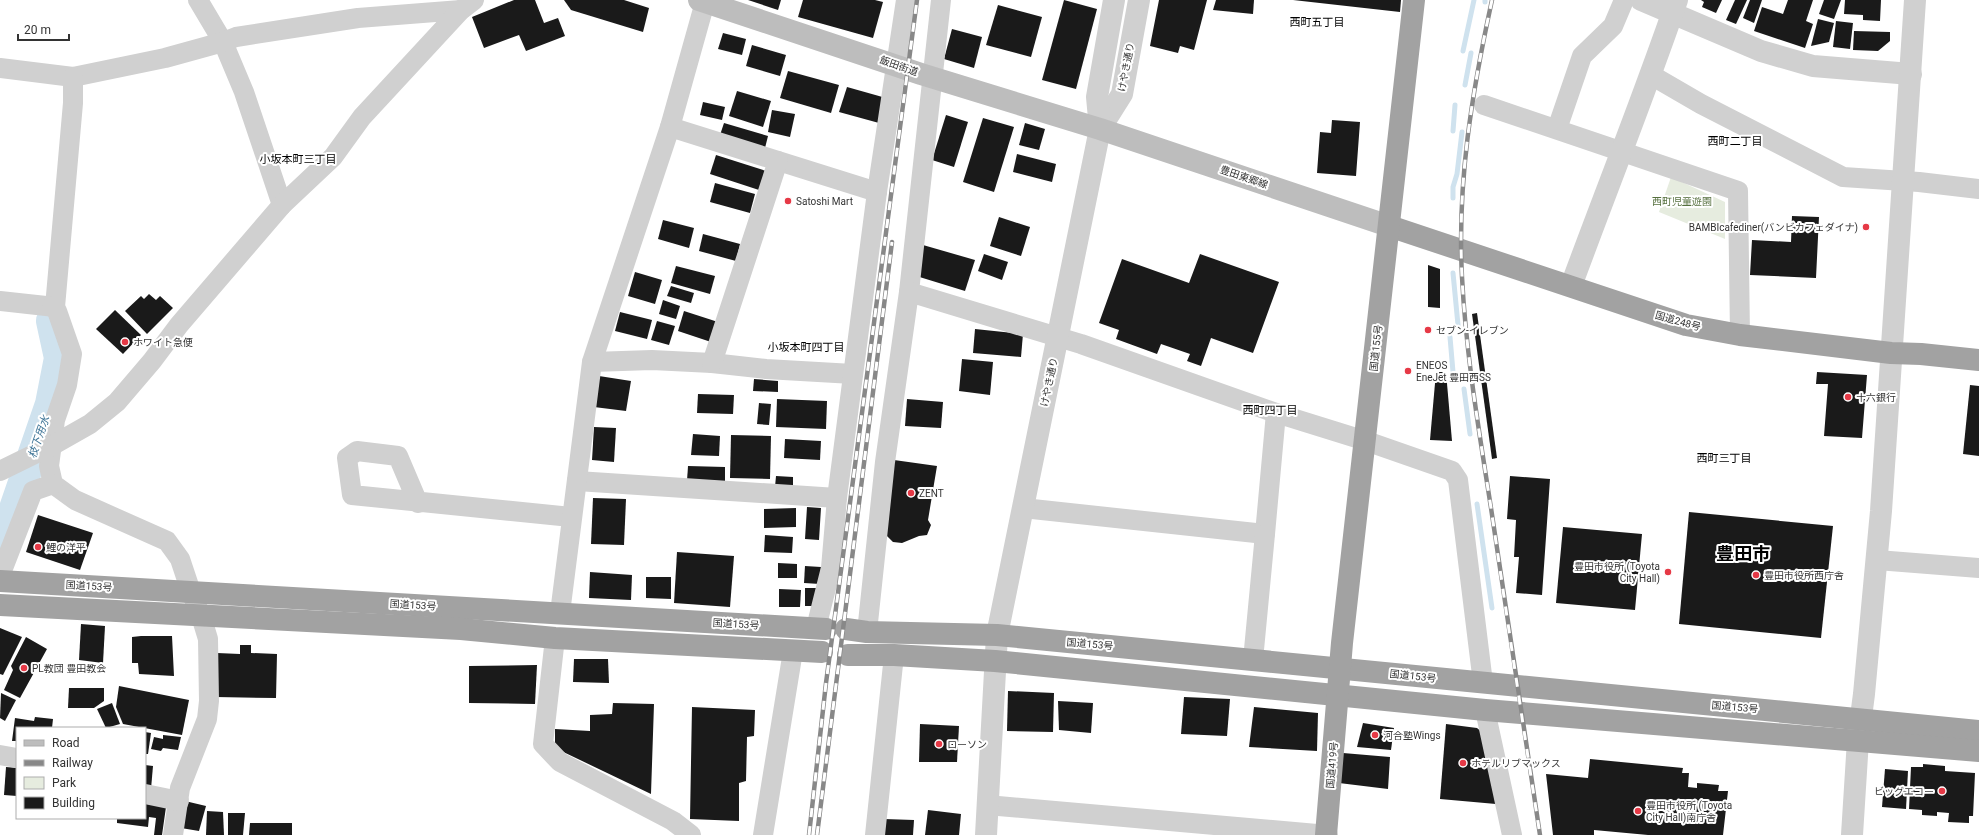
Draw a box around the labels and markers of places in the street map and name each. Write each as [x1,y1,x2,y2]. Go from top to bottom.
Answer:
marker: Satoshi Mart [783,196,793,206]
place label: Satoshi Mart [796,196,853,207]
place label: BAMBIcafediner(バンビカフェダイナ) [1689,222,1858,234]
marker: BAMBIcafediner(バンビカフェダイナ) [1861,222,1871,232]
marker: セブン-イレブン [1423,325,1433,335]
place label: セブン-イレブン [1436,325,1509,336]
marker: ホワイト急便 [120,337,130,347]
place label: ホワイト急便 [133,337,193,348]
place label: ENEOS EneJet 豊田西SS [1416,360,1491,383]
marker: ENEOS EneJet 豊田西SS [1403,366,1413,376]
marker: 十六銀行 [1843,392,1853,402]
place label: 十六銀行 [1856,392,1896,403]
marker: ZENT [906,488,916,498]
place label: ZENT [919,488,944,499]
marker: 鯉の洋平 [33,542,43,552]
place label: 鯉の洋平 [46,542,86,553]
place label: 豊田市役所 (Toyota City Hall) [1574,561,1660,585]
marker: 豊田市役所 (Toyota City Hall) [1663,567,1673,577]
marker: 豊田市役所西庁舎 [1751,570,1761,580]
place label: 豊田市役所西庁舎 [1764,570,1844,581]
marker: PL教団 豊田教会 [19,663,29,673]
place label: PL教団 豊田教会 [32,663,106,674]
marker: 河合塾Wings [1370,730,1380,740]
place label: 河合塾Wings [1383,730,1441,741]
marker: ローソン [934,739,944,749]
place label: ローソン [947,739,987,750]
marker: ホテルリブマックス [1458,758,1468,768]
place label: ホテルリブマックス [1471,758,1561,769]
place label: ビッグエコー [1874,786,1934,797]
marker: ビッグエコー [1937,786,1947,796]
place label: 豊田市役所 (Toyota City Hall)南庁舎 [1646,800,1732,824]
marker: 豊田市役所 (Toyota City Hall)南庁舎 [1633,806,1643,816]

